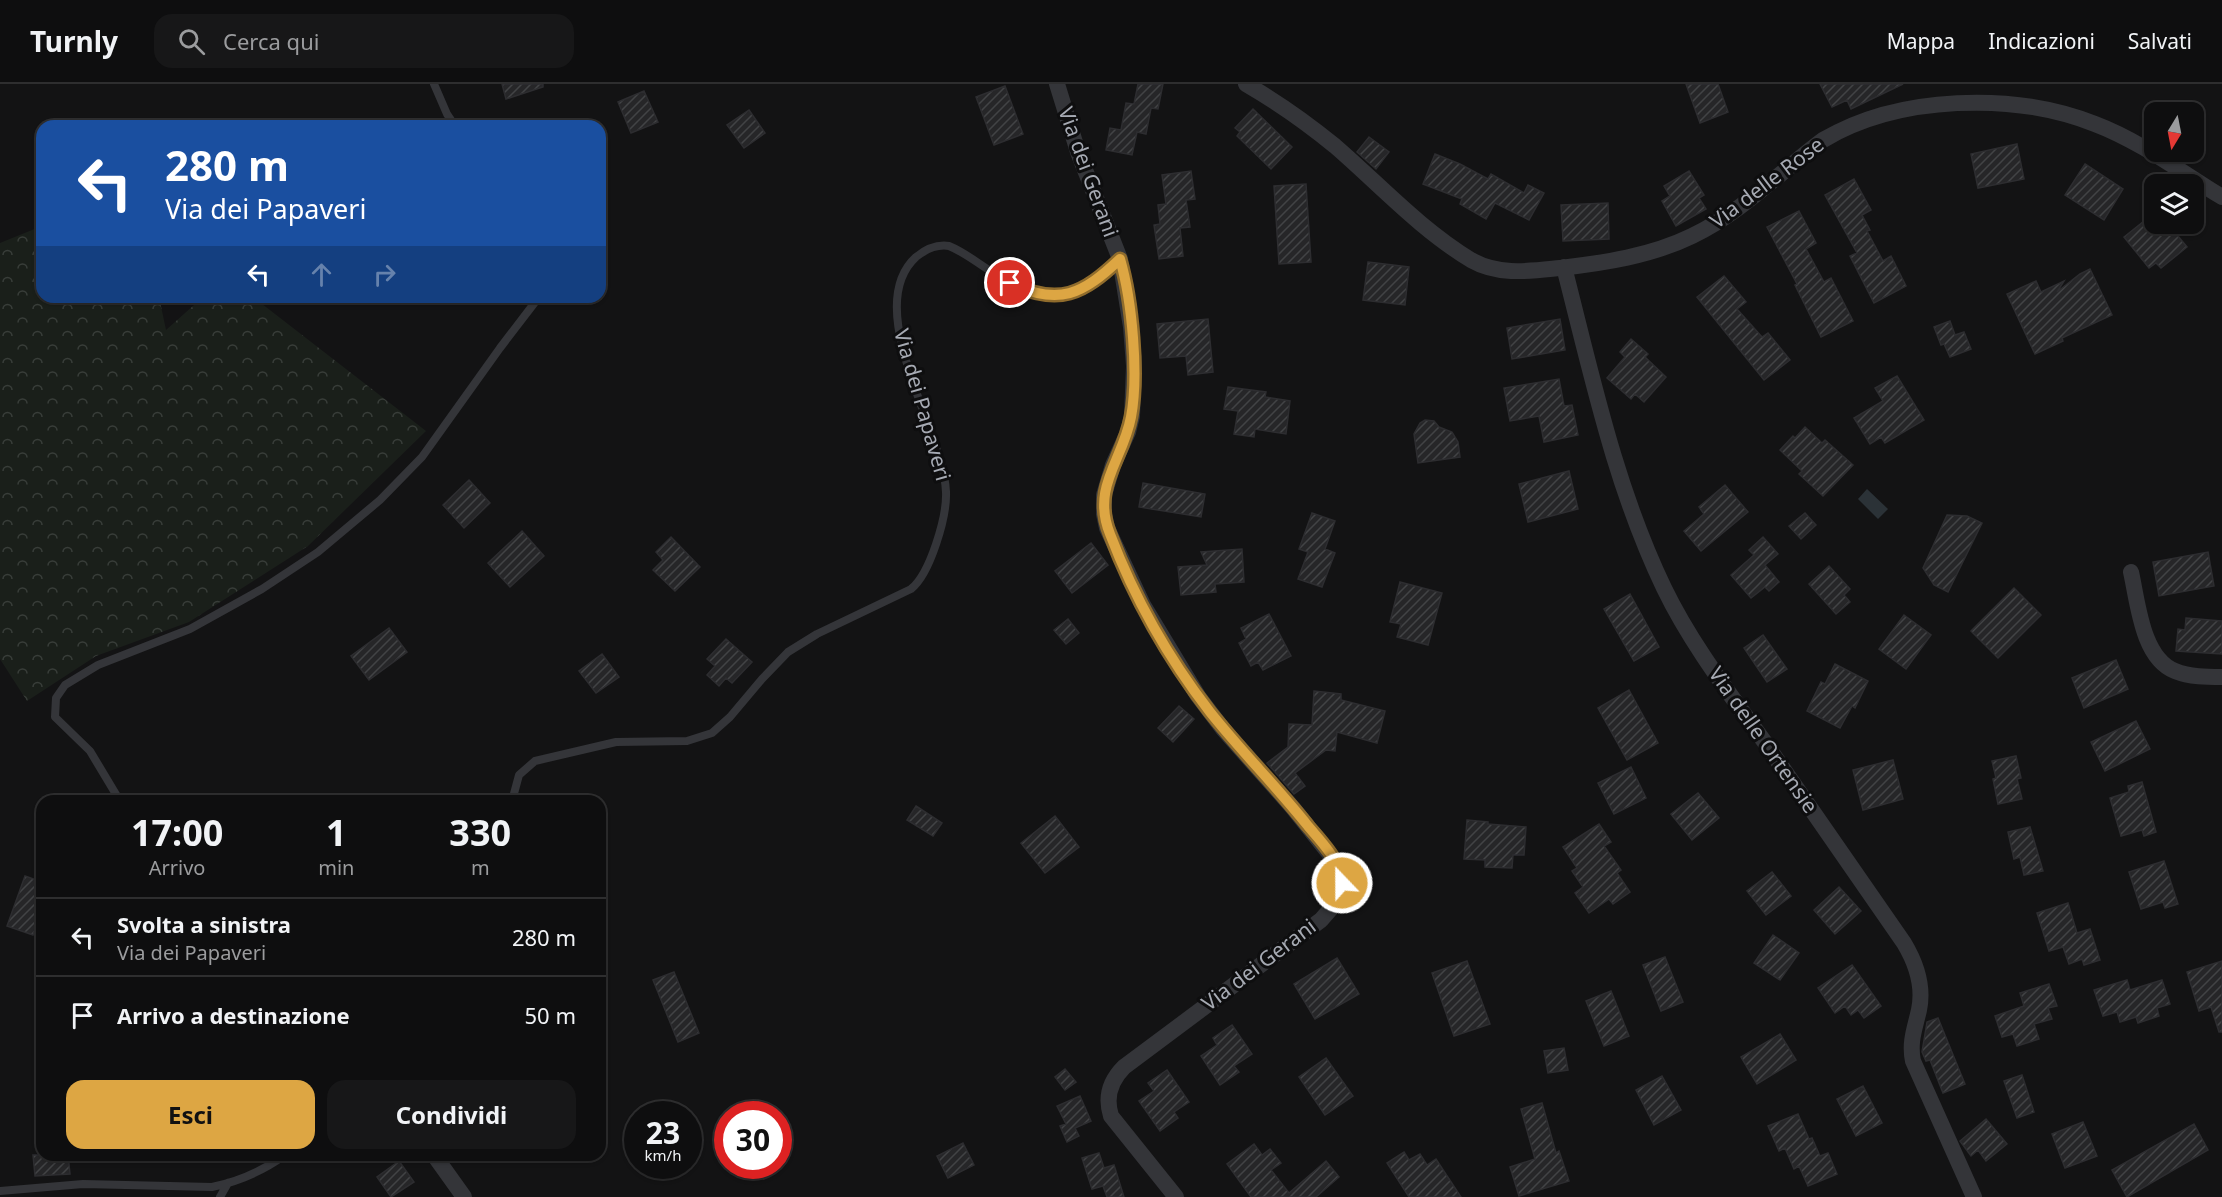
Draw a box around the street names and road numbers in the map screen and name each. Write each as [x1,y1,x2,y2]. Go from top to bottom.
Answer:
street label: Via dei Gerani [1052,103,1125,241]
street label: Via delle Rose [1704,130,1829,234]
street label: Via dei Papaveri [888,326,958,484]
street label: Via delle Ortensie [1703,661,1825,818]
street label: Via dei Gerani [1195,912,1321,1016]

